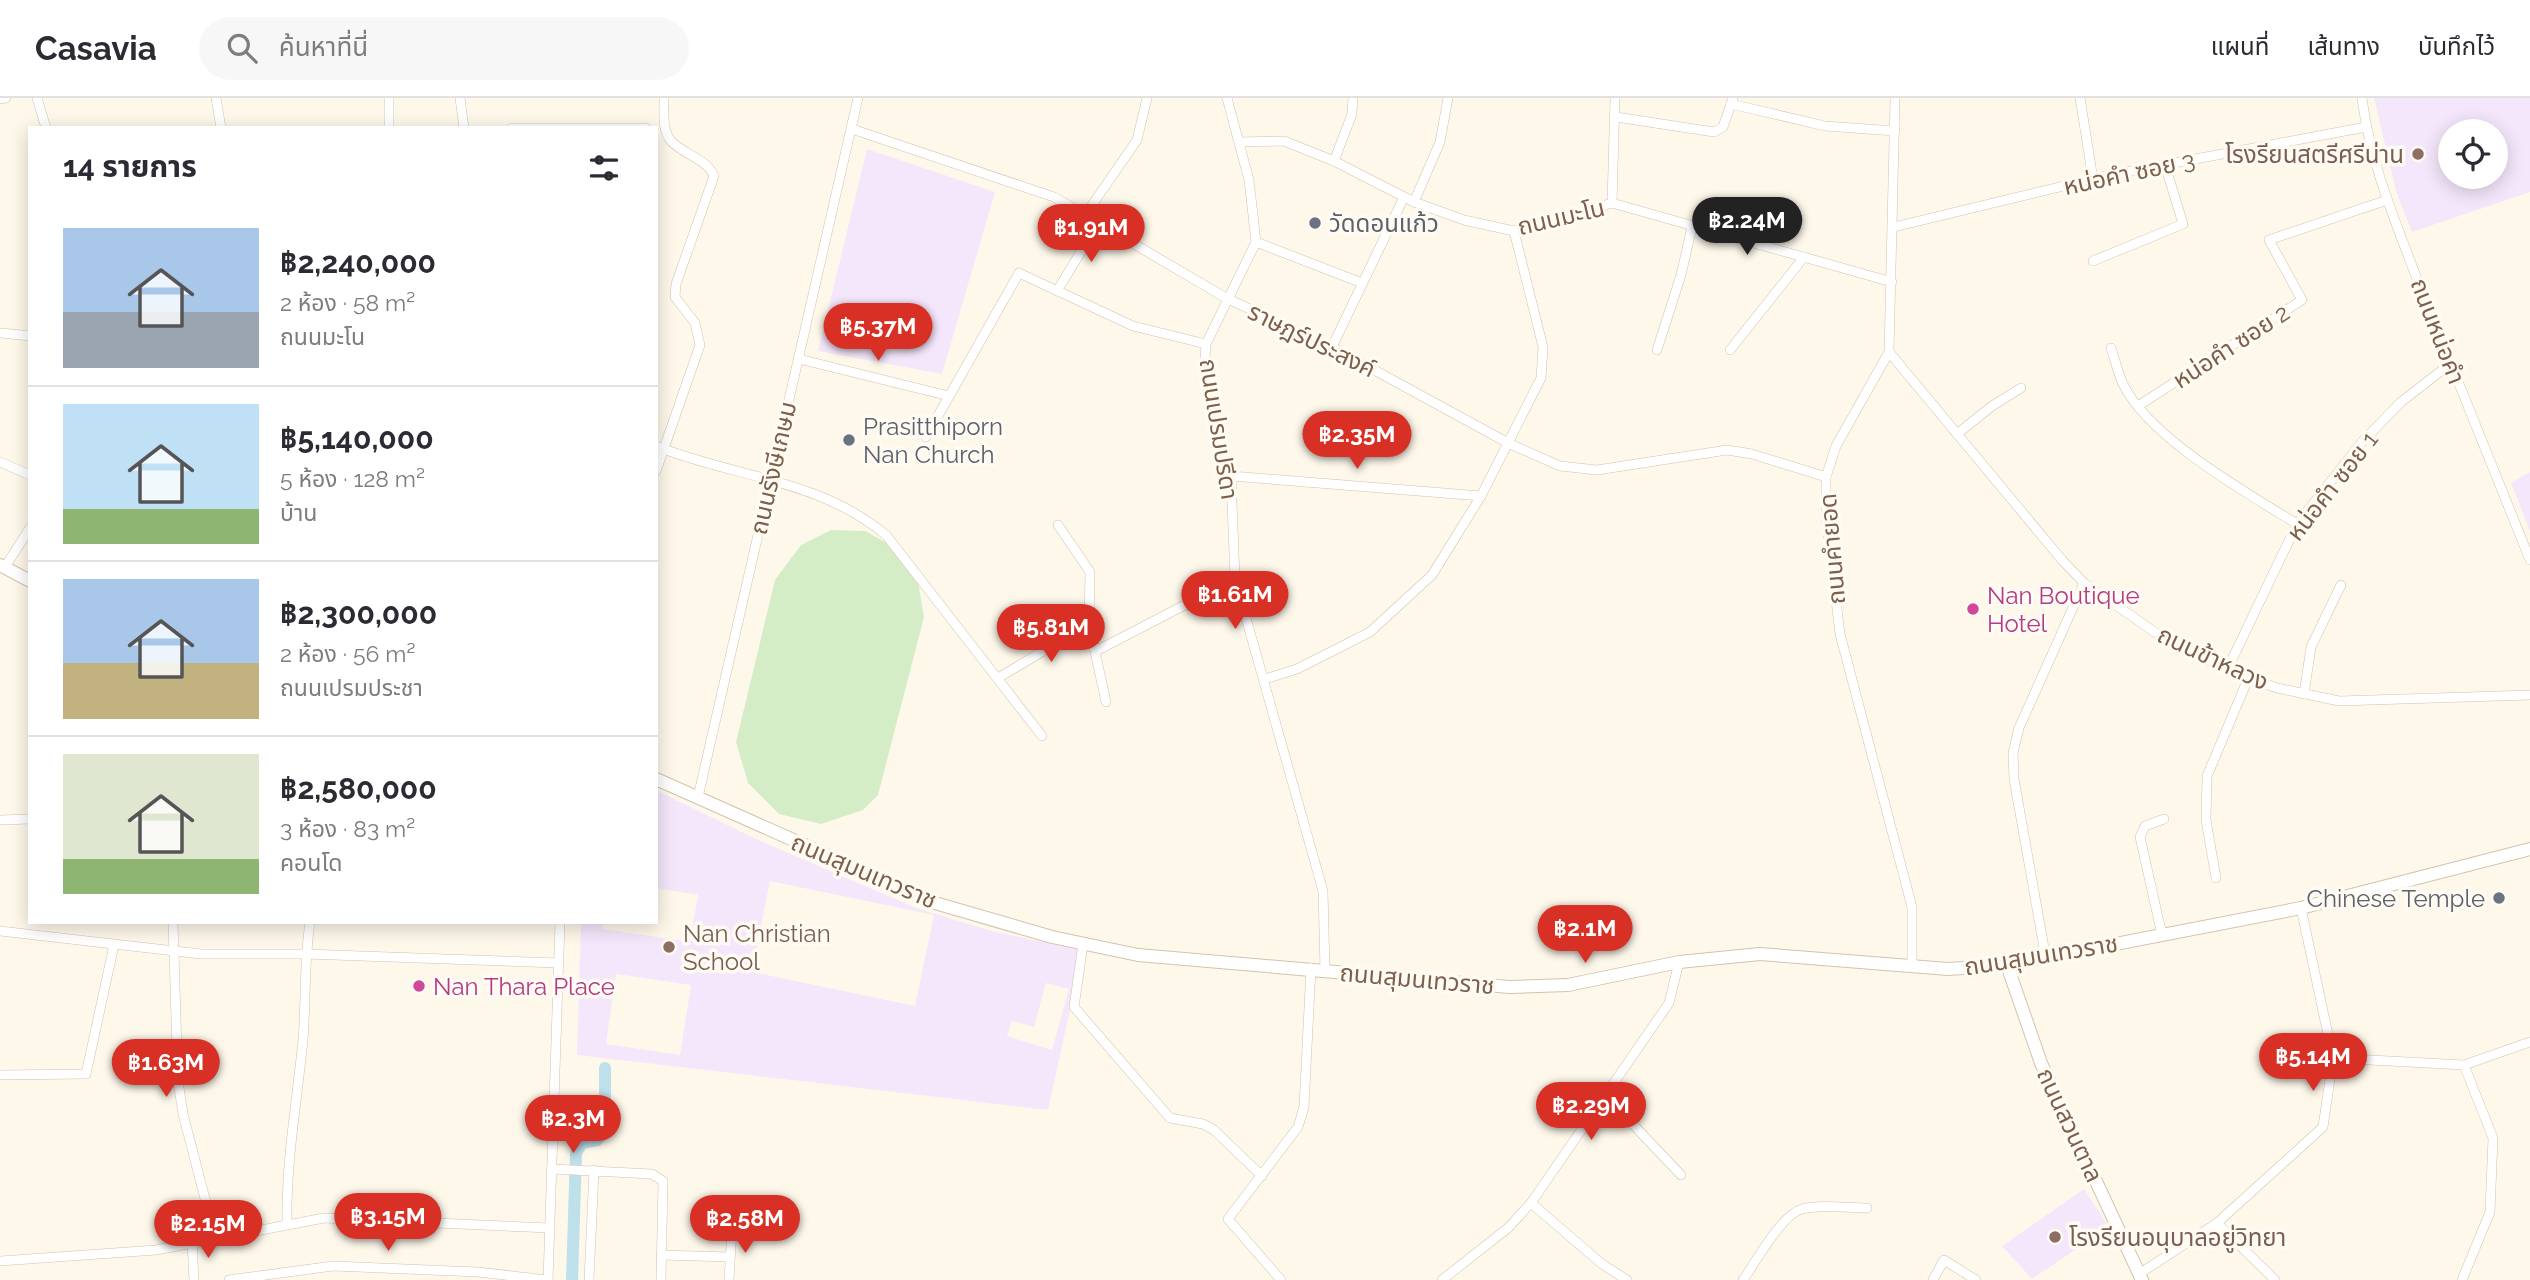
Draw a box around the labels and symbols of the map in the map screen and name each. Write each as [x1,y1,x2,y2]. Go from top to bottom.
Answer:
place label: โรงรียนสตรีศรีน่าน [2225,140,2404,169]
street label: หน่อคำ ซอย 3 [2061,145,2197,201]
marker: โรงรียนสตรีศรีน่าน [2410,146,2426,162]
street label: ถนนมะโน [1515,193,1607,241]
pin: ฿2.24M [1690,198,1804,257]
pin: ฿1.91M [1034,204,1148,264]
place label: วัดดอนแก้ว [1329,209,1439,238]
marker: วัดดอนแก้ว [1307,215,1323,231]
street label: ถนนหน่อคำ [2405,274,2471,388]
street label: ราษฎร์ประสงค์ [1243,297,1381,383]
street label: หน่อคำ ซอย 2 [2167,298,2295,394]
pin: ฿5.37M [821,303,935,363]
street label: ถนนเปรมปรีดา [1194,356,1244,502]
street label: ถนนรังษีเกษม [744,399,802,537]
place label: Prasitthiporn Nan Church [863,412,1003,469]
pin: ฿2.35M [1300,412,1414,471]
street label: หน่อคำ ซอย 1 [2280,425,2384,547]
marker: Prasitthiporn Nan Church [841,432,857,448]
street label: ถนนคำยอด [1813,492,1851,606]
pin: ฿1.61M [1178,572,1292,631]
place label: Nan Boutique Hotel [1987,581,2140,638]
marker: Nan Boutique Hotel [1965,601,1981,617]
pin: ฿5.81M [994,604,1108,664]
street label: ถนนข้าหลวง [2153,620,2273,696]
street label: ถนนสุมนเทวราช [787,827,941,916]
place label: Chinese Temple [2307,884,2485,913]
marker: Chinese Temple [2491,890,2507,906]
pin: ฿2.1M [1536,906,1634,965]
place label: Nan Christian School [683,919,831,976]
street label: ถนนสุมนเทวราช [1962,929,2120,982]
marker: Nan Christian School [661,939,677,955]
street label: ถนนสุมนเทวราช [1338,958,1496,1001]
place label: Nan Thara Place [433,972,615,1001]
marker: Nan Thara Place [411,978,427,994]
pin: ฿5.14M [2256,1034,2370,1093]
pin: ฿1.63M [109,1040,223,1099]
street label: ถนนสวนตาล [2031,1063,2109,1187]
pin: ฿2.29M [1534,1082,1648,1142]
pin: ฿2.3M [524,1096,622,1155]
pin: ฿3.15M [331,1194,445,1253]
pin: ฿2.58M [688,1196,802,1255]
pin: ฿2.15M [151,1200,265,1260]
place label: โรงรียนอนุบาลอยู่วิทยา [2069,1223,2286,1253]
marker: โรงรียนอนุบาลอยู่วิทยา [2047,1229,2063,1245]

